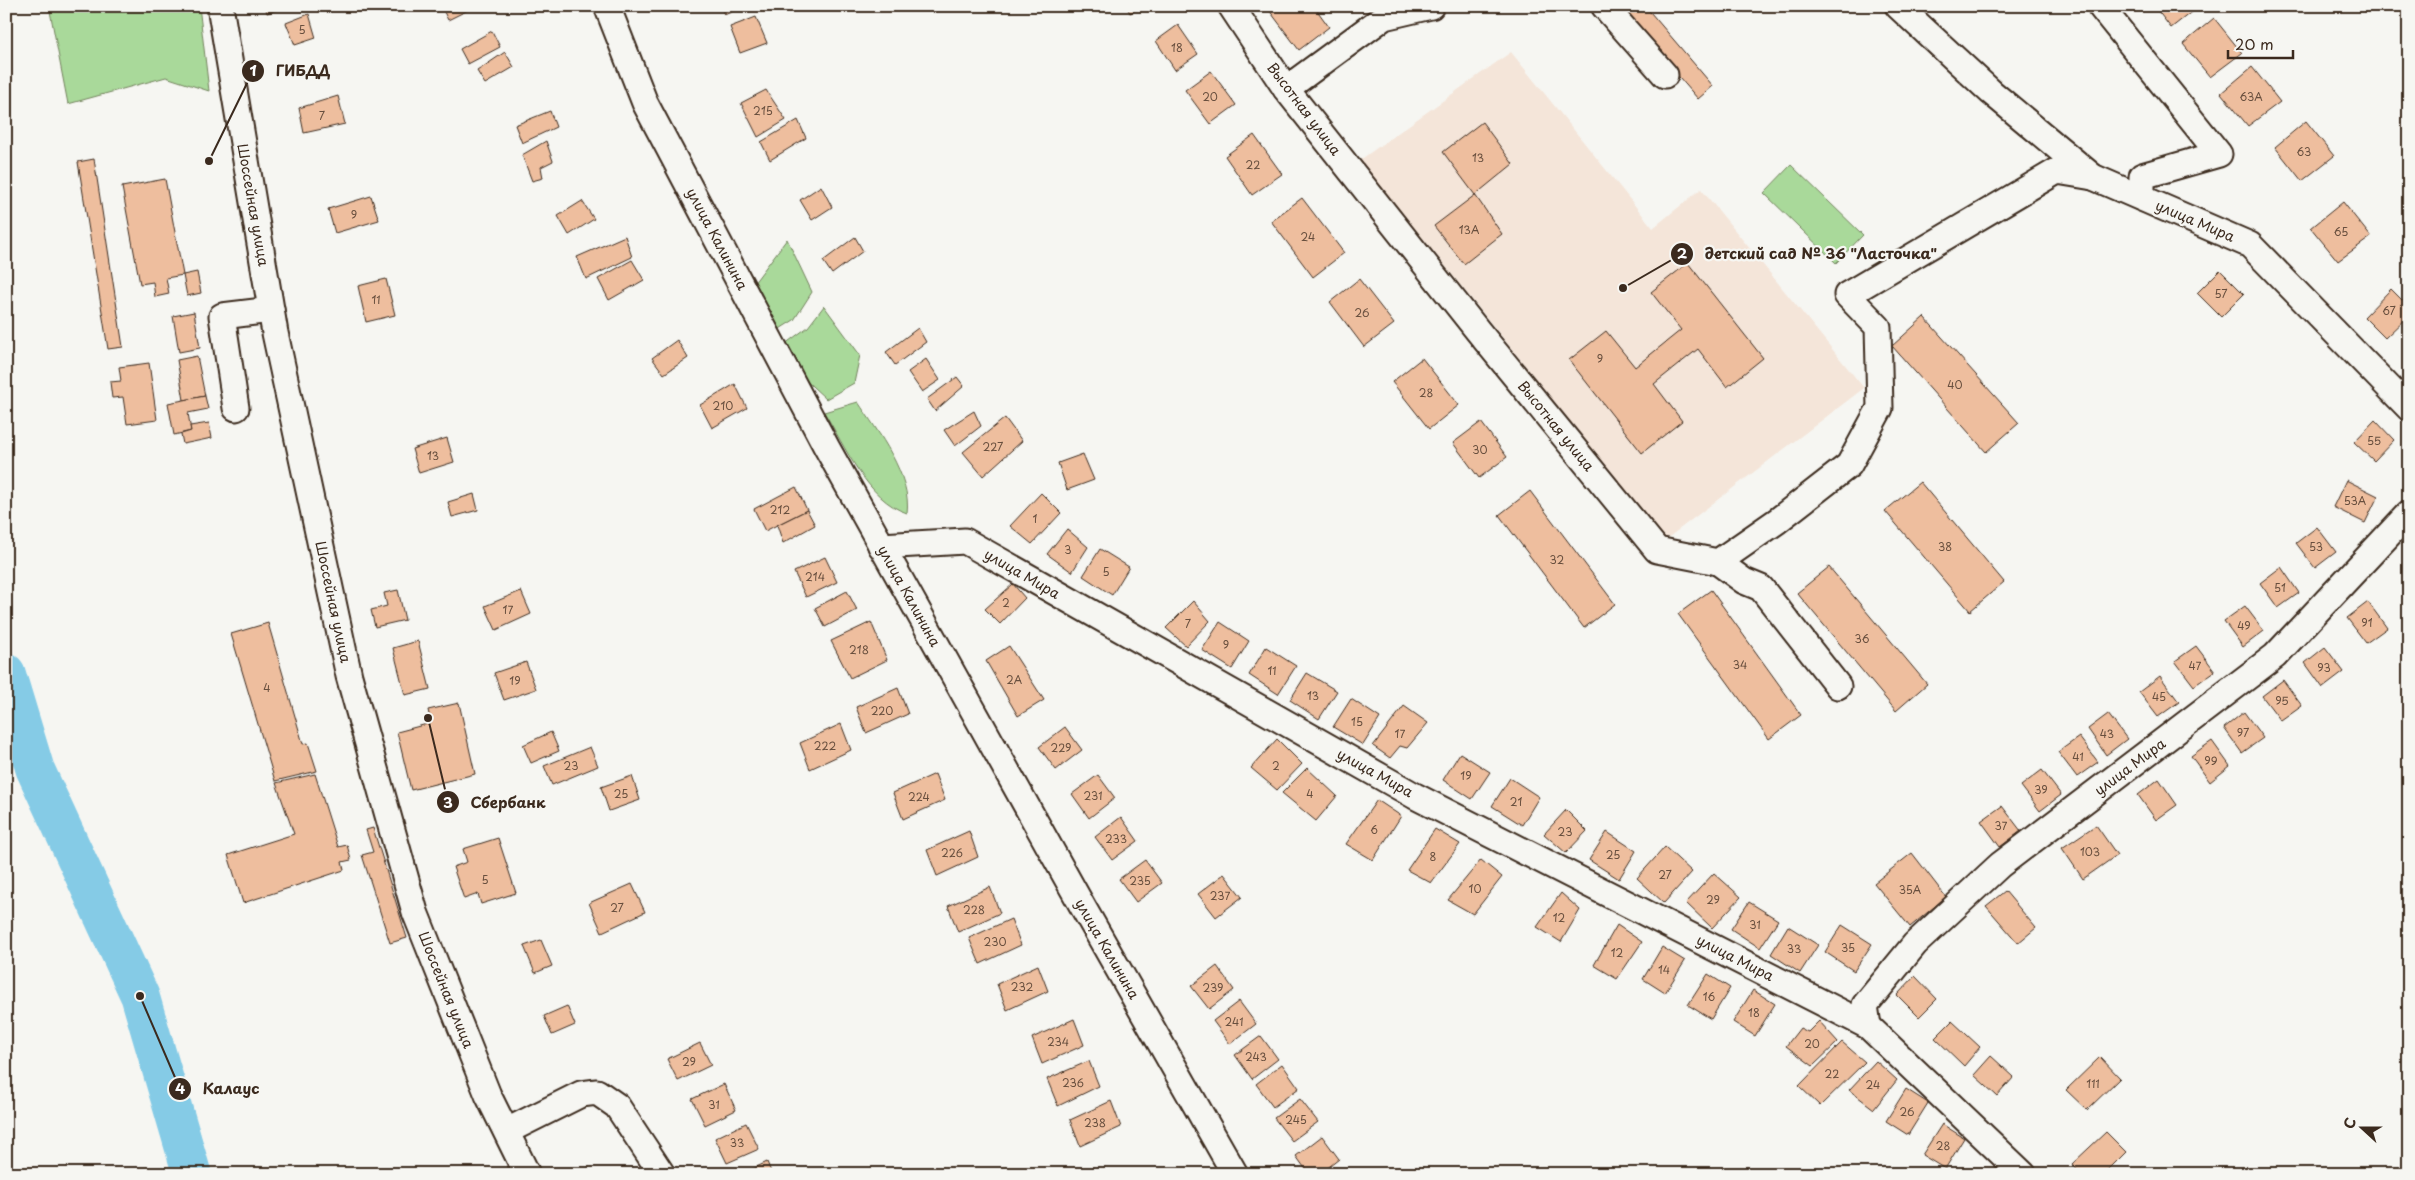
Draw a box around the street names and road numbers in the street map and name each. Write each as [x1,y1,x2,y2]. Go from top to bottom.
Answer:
street label: Высотная улица [1263,58,1346,160]
street label: Шоссейная улица [232,142,275,268]
street label: улица Калинина [682,184,753,294]
street label: улица Мира [2152,194,2238,247]
street label: Высотная улица [1513,376,1600,476]
street label: Шоссейная улица [310,539,357,665]
street label: улица Калинина [873,541,946,650]
street label: улица Мира [980,543,1064,604]
street label: улица Мира [2090,733,2170,800]
street label: улица Мира [1333,743,1417,802]
street label: улица Калинина [1070,895,1145,1003]
street label: Шоссейная улица [413,928,480,1051]
street label: улица Мира [1693,929,1778,986]

